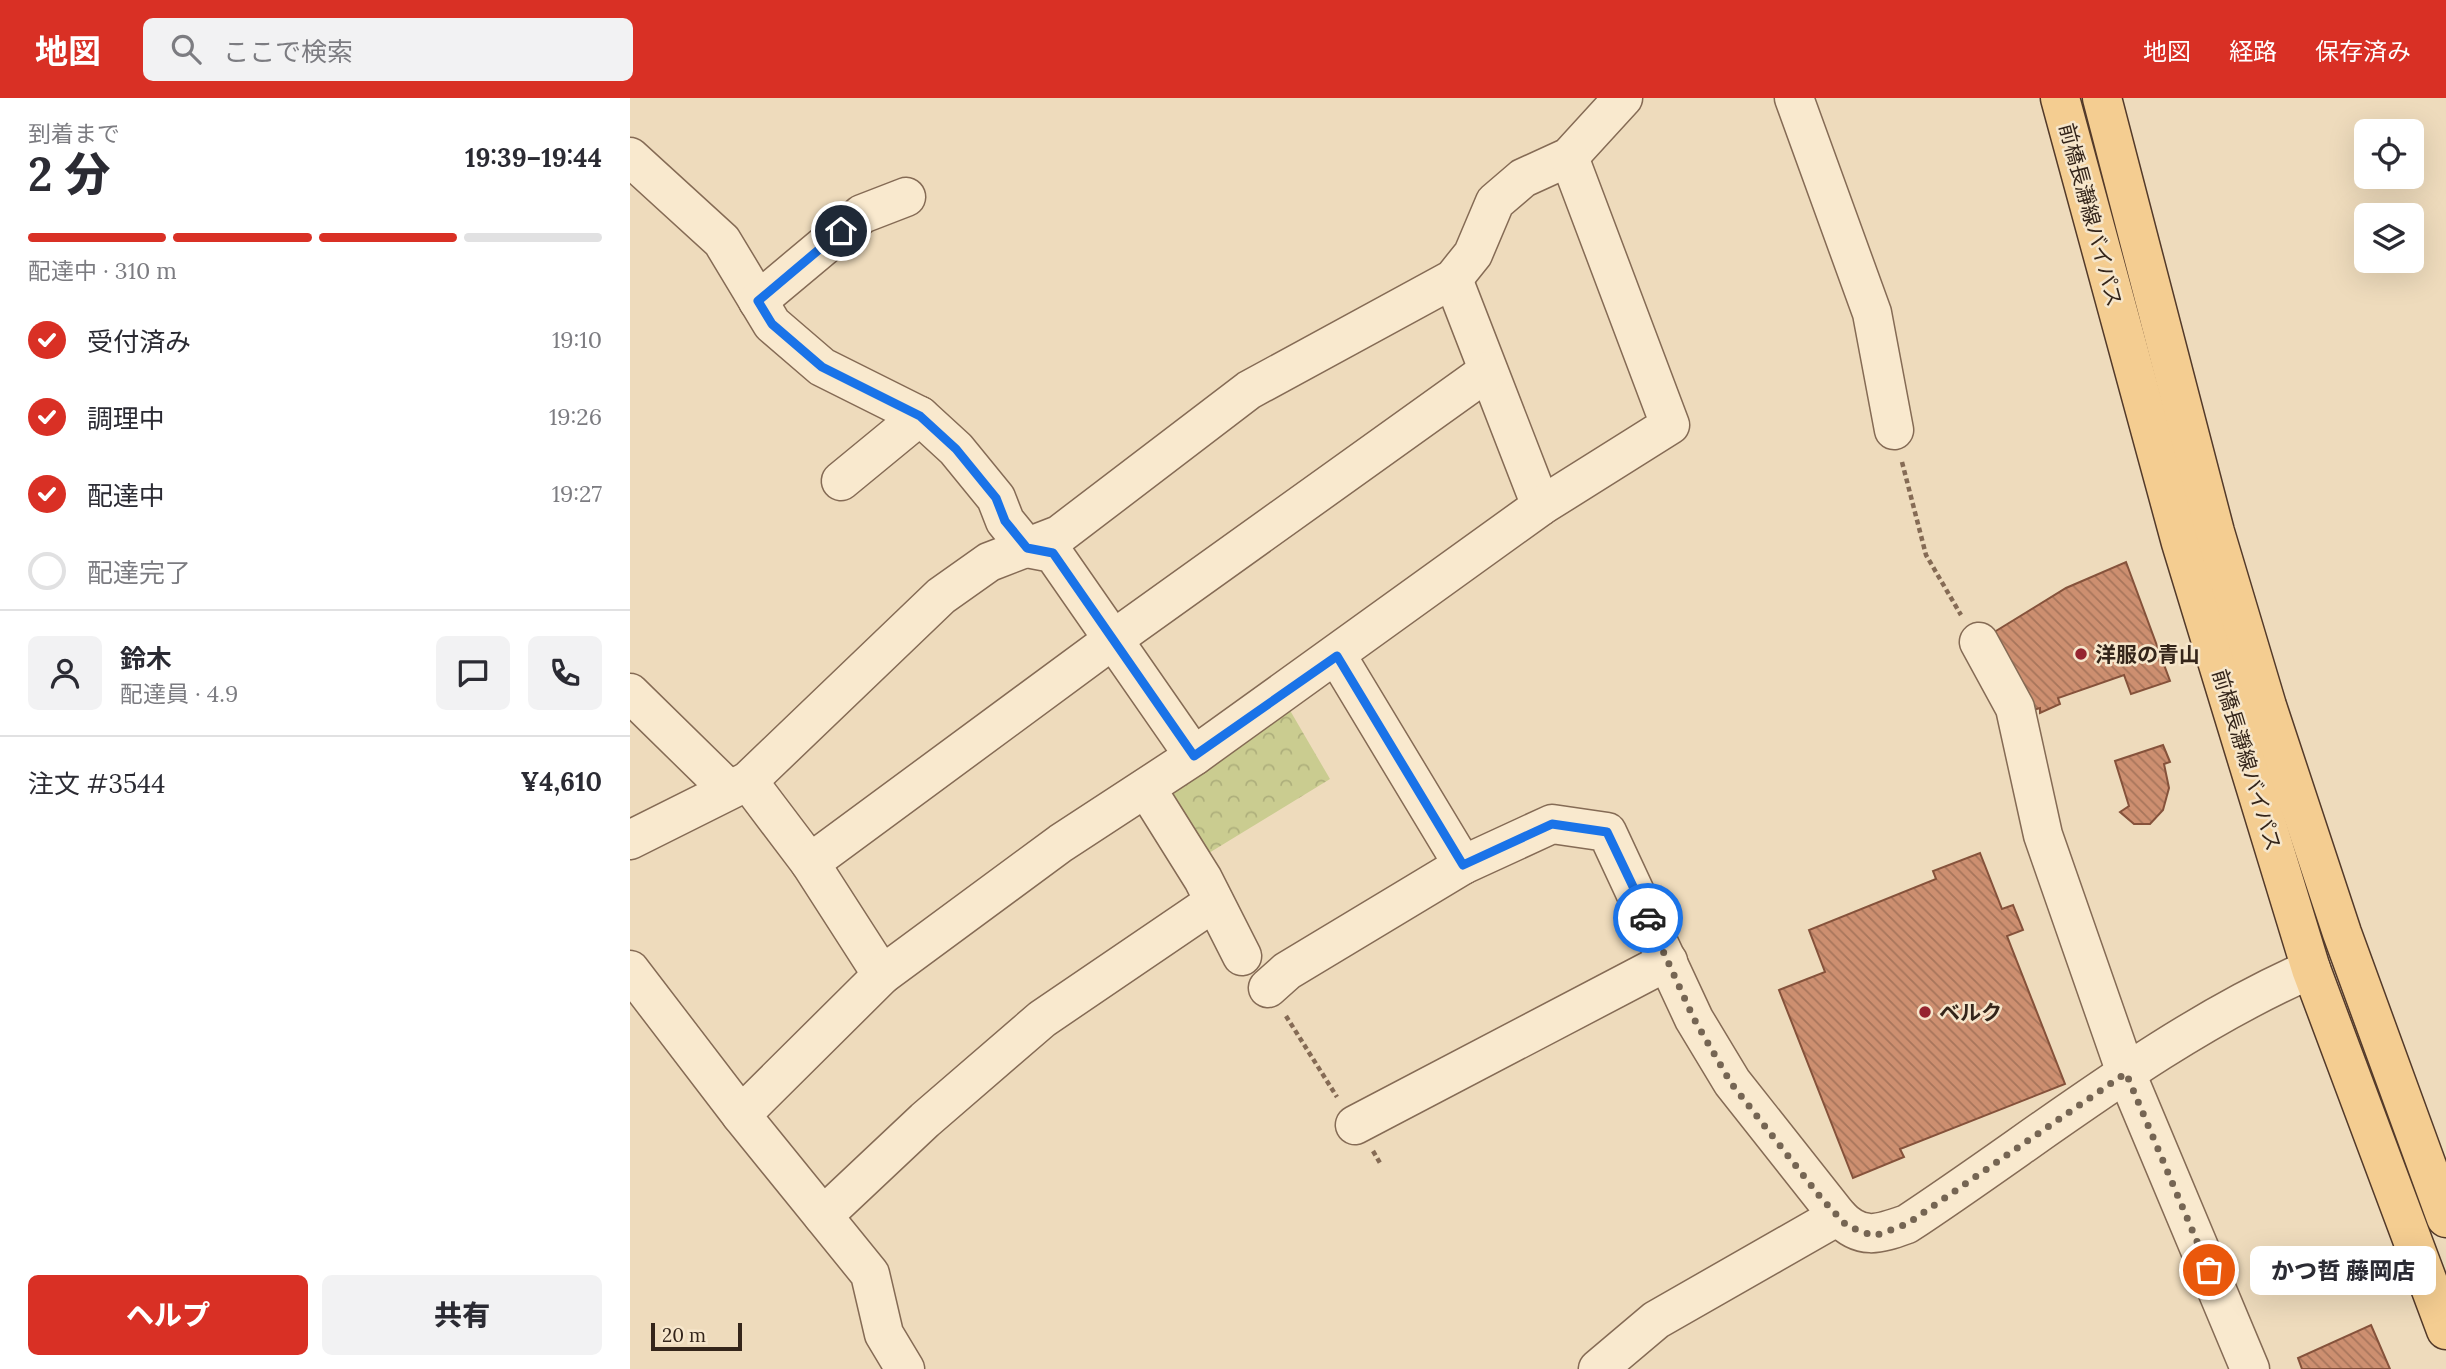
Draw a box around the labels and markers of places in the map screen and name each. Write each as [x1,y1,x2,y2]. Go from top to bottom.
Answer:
pin [811,201,871,261]
place label: 洋服の青山 [2095,641,2200,668]
marker: 洋服の青山 [2073,646,2089,662]
place label: ベルク [1939,999,2002,1026]
marker: ベルク [1917,1004,1933,1020]
pin [2179,1240,2239,1300]
callout: かつ哲 藤岡店 [2251,1246,2436,1294]

